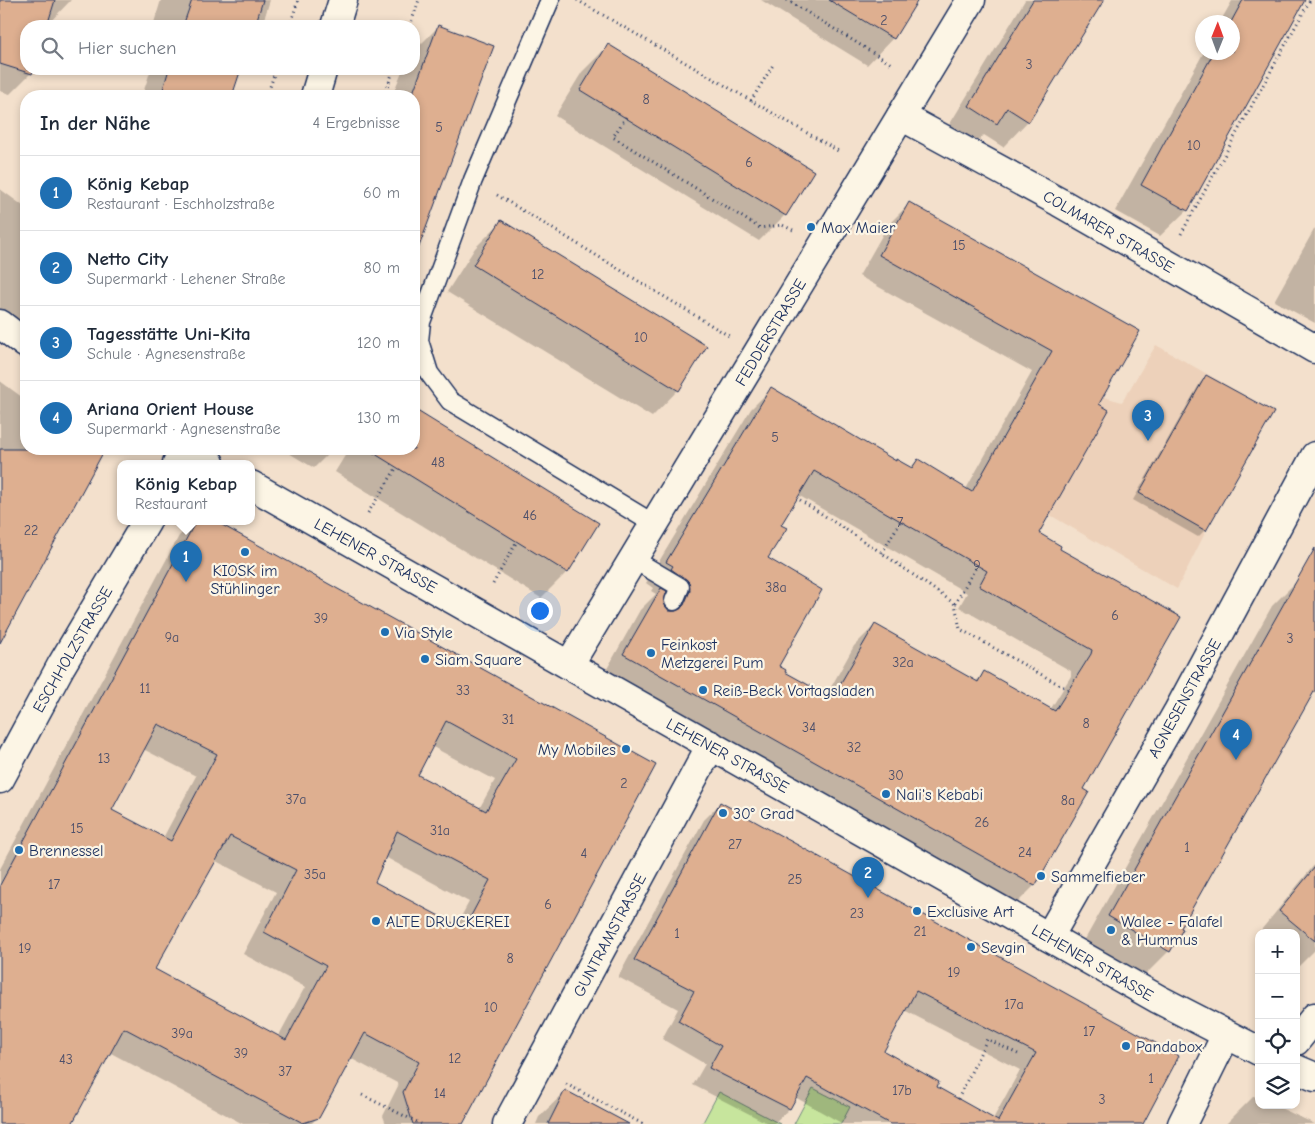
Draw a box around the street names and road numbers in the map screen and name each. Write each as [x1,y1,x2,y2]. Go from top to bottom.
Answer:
street label: COLMARER STRASSE [1040,187,1177,277]
street label: FEDDERSTRASSE [732,276,810,389]
street label: LEHENER STRASSE [311,515,440,597]
street label: ESCHHOLZSTRASSE [29,583,116,716]
street label: AGNESENSTRASSE [1145,636,1225,761]
street label: LEHENER STRASSE [663,715,792,797]
street label: GUNTRAMSTRASSE [570,870,650,1000]
street label: LEHENER STRASSE [1029,921,1157,1005]

